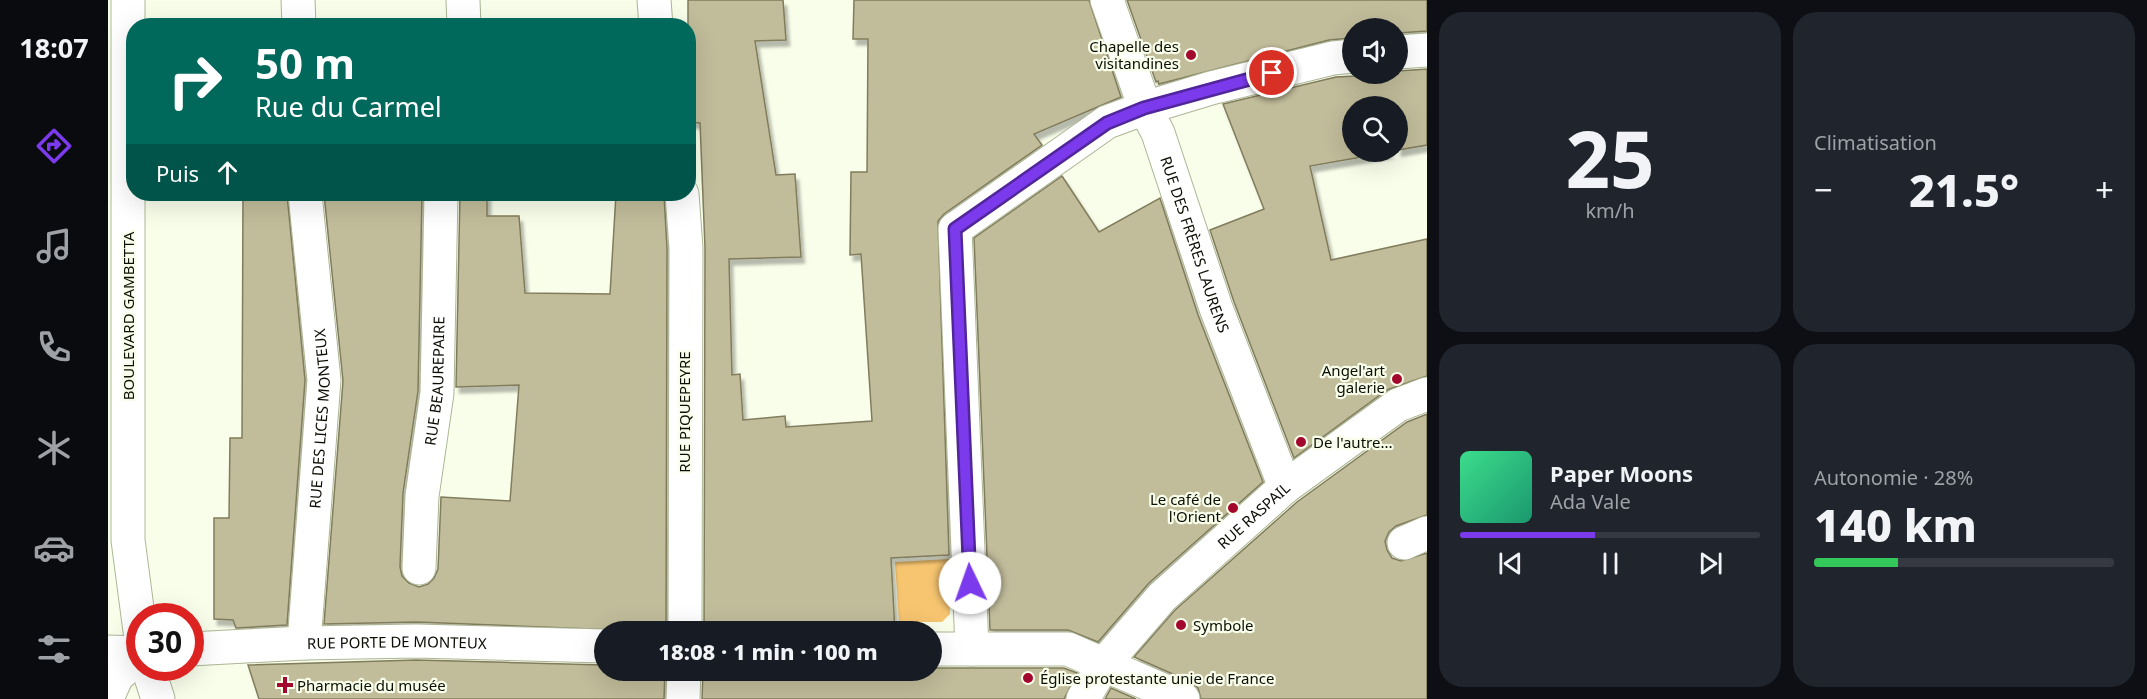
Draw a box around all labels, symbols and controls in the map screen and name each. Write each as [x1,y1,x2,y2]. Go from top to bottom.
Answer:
map controls [1342,18,1408,162]
button: sound [1342,18,1408,84]
text: 18:07 [19,29,89,66]
text: 50 m [255,34,355,91]
place label: Chapelle des visitandines [1089,36,1179,73]
icon: right [156,42,234,120]
pin [1246,47,1297,98]
marker: Chapelle des visitandines [1184,48,1198,62]
icon: arrive [1255,56,1288,89]
text: Rue du Carmel [255,88,442,125]
button: search [1342,96,1408,162]
text: 25 [1565,105,1655,211]
icon: directions [33,125,75,167]
text: Climatisation [1814,129,1937,156]
street label: RUE DES FRÈRES LAURENS [1156,153,1235,335]
icon: ahead [211,156,244,189]
text: Puis [156,158,199,188]
text: 21.5° [1909,159,2019,220]
text: − [1814,167,1833,212]
text: + [2095,167,2114,212]
text: km/h [1585,197,1635,224]
icon: music [33,225,75,267]
street label: BOULEVARD GAMBETTA [118,231,138,400]
street label: RUE BEAUREPAIRE [419,316,449,447]
icon: phone [33,326,75,368]
street label: RUE DES LICES MONTEUX [304,328,334,509]
street label: RUE PIQUEPEYRE [674,351,694,473]
place label: Angel'art galerie [1322,360,1386,397]
marker: Angel'art galerie [1390,372,1404,386]
icon: climate [33,427,75,469]
place label: De l'autre... [1313,432,1392,452]
marker: De l'autre... [1294,435,1308,449]
text: Paper Moons [1550,458,1693,488]
text: Autonomie · 28% [1814,464,1973,491]
street label: RUE RASPAIL [1213,478,1294,553]
text: Ada Vale [1550,488,1631,515]
place label: Le café de l'Orient [1150,489,1222,526]
text: 140 km [1814,494,1977,555]
marker: Le café de l'Orient [1226,501,1240,515]
icon: car [33,527,75,569]
icon: previous [1494,547,1527,580]
icon: pause [1594,547,1627,580]
icon: next [1694,547,1727,580]
position arrow [938,551,1002,615]
speed limit sign: 30 [126,603,204,681]
place label: Symbole [1193,615,1254,635]
marker: Symbole [1174,618,1188,632]
icon: filters [33,628,75,670]
street label: RUE PORTE DE MONTEUX [307,631,487,653]
text: 18:08 · 1 min · 100 m [658,636,878,666]
place label: Église protestante unie de France [1040,668,1274,688]
marker: Église protestante unie de France [1021,671,1035,685]
place label: Pharmacie du musée [297,675,446,695]
marker: Pharmacie du musée [278,678,292,692]

